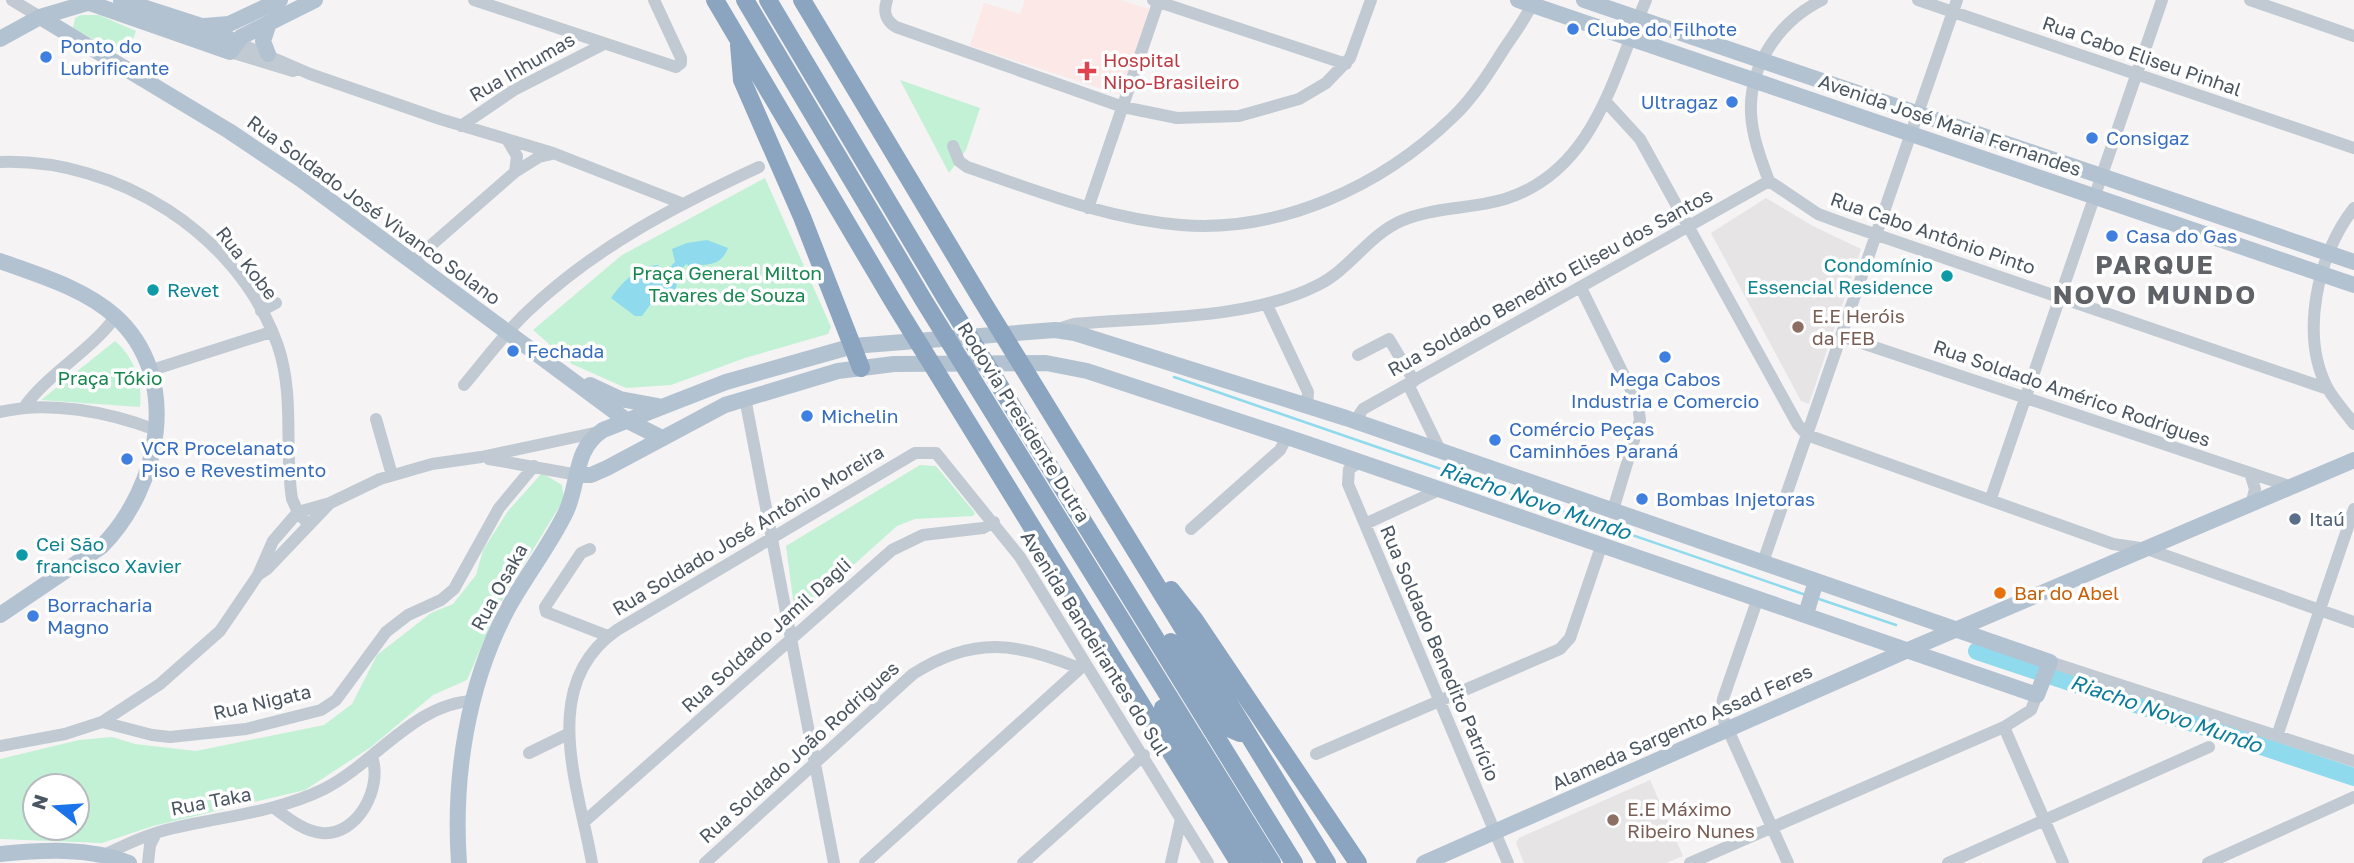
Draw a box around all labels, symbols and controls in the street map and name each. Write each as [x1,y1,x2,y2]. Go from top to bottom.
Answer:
street label: Rua Cabo Eliseu Pinhal [2040,11,2245,100]
place label: Clube do Filhote [1587,17,1737,40]
marker: Clube do Filhote [1565,21,1581,37]
street label: Rua Inhumas [465,27,579,106]
place label: Ponto do Lubrificante [60,34,169,79]
place label: Hospital Nipo-Brasileiro [1103,48,1239,93]
marker: Ponto do Lubrificante [38,49,54,65]
marker: Hospital Nipo-Brasileiro [1077,61,1097,81]
street label: Avenida José Maria Fernandes [1816,69,2084,180]
place label: Ultragaz [1641,90,1718,113]
marker: Ultragaz [1724,94,1740,110]
street label: Rua Soldado José Vivanco Solano [243,110,505,309]
place label: Consigaz [2106,126,2189,149]
marker: Consigaz [2084,130,2100,146]
street label: Rua Soldado Benedito Eliseu dos Santos [1383,182,1716,381]
street label: Rua Cabo Antônio Pinto [1828,187,2039,278]
street label: Rua Kobe [212,222,283,304]
place label: Casa do Gas [2126,224,2237,247]
marker: Casa do Gas [2104,228,2120,244]
district label: PARQUE NOVO MUNDO [2053,249,2257,310]
place label: Condomínio Essencial Residence [1747,253,1933,298]
park label: Praça General Milton Tavares de Souza [632,261,822,306]
marker: Condomínio Essencial Residence [1939,268,1955,284]
place label: Revet [167,278,219,301]
marker: Revet [145,282,161,298]
place label: E.E Heróis da FEB [1812,304,1905,349]
street label: Rodovia Presidente Dutra [953,317,1096,526]
marker: E.E Heróis da FEB [1790,319,1806,335]
street label: Rua Soldado Américo Rodrigues [1931,334,2214,451]
place label: Fechada [527,339,604,362]
marker: Fechada [505,343,521,359]
marker: Mega Cabos Industria e Comercio [1657,349,1673,365]
park label: Praça Tókio [58,366,162,389]
place label: Mega Cabos Industria e Comercio [1571,367,1759,412]
place label: Michelin [821,404,898,427]
marker: Michelin [799,408,815,424]
place label: Comércio Peças Caminhões Paraná [1509,417,1679,462]
marker: Comércio Peças Caminhões Paraná [1487,432,1503,448]
place label: VCR Procelanato Piso e Revestimento [141,436,326,481]
street label: Rua Soldado José Antônio Moreira [608,439,887,620]
marker: VCR Procelanato Piso e Revestimento [119,451,135,467]
water label: Riacho Novo Mundo [1436,455,1636,545]
place label: Bombas Injetoras [1656,487,1815,510]
marker: Bombas Injetoras [1634,491,1650,507]
place label: Itaú [2309,507,2345,530]
marker: Itaú [2287,511,2303,527]
street label: Rua Soldado Benedito Patrício [1376,521,1505,784]
street label: Avenida Bandeirantes do Sul [1017,526,1174,759]
place label: Cei São francisco Xavier [36,532,182,577]
street label: Rua Osaka [465,539,532,634]
marker: Cei São francisco Xavier [14,547,30,563]
street label: Rua Soldado Jamil Dagli [676,552,855,717]
place label: Bar do Abel [2014,581,2119,604]
marker: Bar do Abel [1992,585,2008,601]
place label: Borracharia Magno [47,593,153,638]
marker: Borracharia Magno [25,608,41,624]
street label: Rua Soldado João Rodrigues [694,656,903,847]
street label: Alameda Sargento Assad Feres [1548,659,1816,795]
water label: Riacho Novo Mundo [2067,668,2267,758]
street label: Rua Nigata [211,679,313,724]
north arrow [21,772,91,842]
street label: Rua Taka [169,781,253,820]
text: N [26,792,52,812]
place label: E.E Máximo Ribeiro Nunes [1627,797,1755,842]
marker: E.E Máximo Ribeiro Nunes [1605,812,1621,828]

